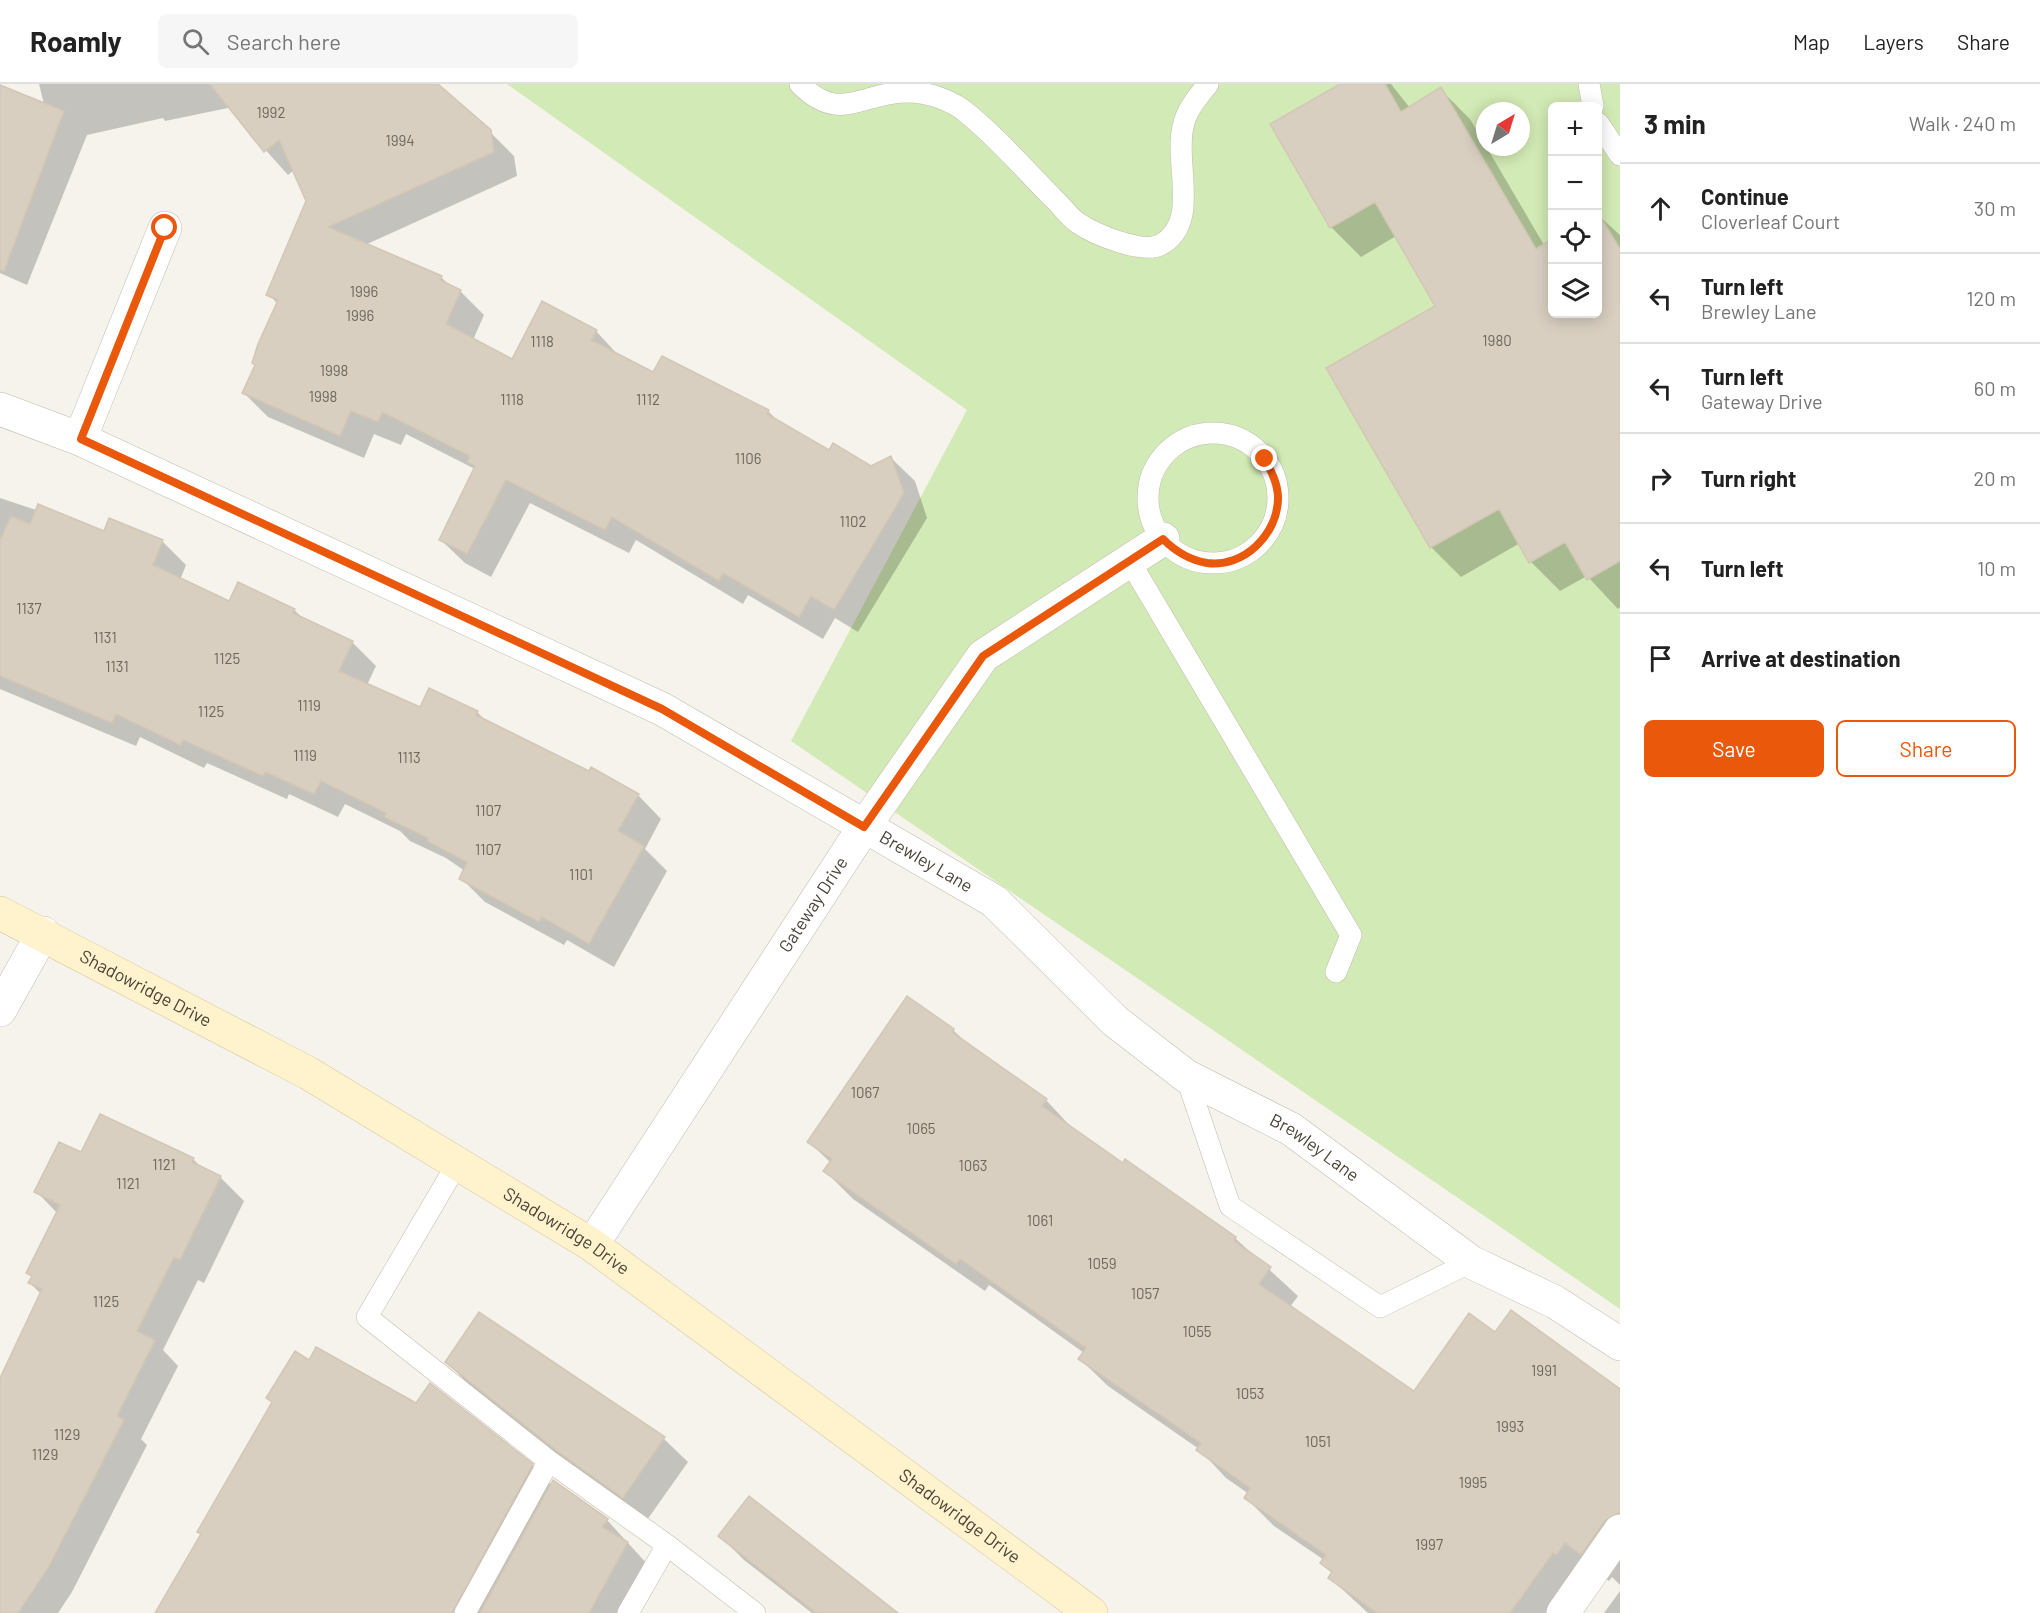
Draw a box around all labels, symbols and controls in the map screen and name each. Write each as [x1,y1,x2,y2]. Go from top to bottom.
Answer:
search box [158,14,578,68]
text: Roamly [30,24,122,58]
icon: search [179,25,212,58]
text: Search here [227,28,341,54]
text: Map [1793,29,1830,54]
text: Layers [1863,29,1924,54]
text: Share [1957,29,2010,54]
north arrow [1476,102,1530,156]
map controls [1548,102,1602,318]
button: + [1548,102,1602,156]
house number: 1992 [257,103,285,121]
text: 3 min [1644,108,1706,139]
text: Walk · 240 m [1909,111,2016,135]
house number: 1994 [385,131,415,149]
button: − [1548,156,1602,210]
text: Continue [1701,183,1789,209]
icon: ahead [1644,192,1677,225]
text: 30 m [1974,196,2016,220]
text: Cloverleaf Court [1701,209,1840,233]
button: locate [1548,210,1602,264]
route start [151,214,177,240]
button: layers [1548,264,1602,318]
text: Turn left [1701,273,1784,299]
house number: 1996 [350,282,378,300]
icon: left [1644,282,1677,315]
text: 120 m [1966,286,2016,310]
text: Brewley Lane [1701,299,1817,323]
house number: 1996 [346,306,374,324]
house number: 1980 [1482,331,1512,349]
house number: 1118 [530,332,554,350]
house number: 1998 [320,361,348,379]
text: Turn left [1701,363,1784,389]
icon: left [1644,372,1677,405]
text: 60 m [1974,376,2016,400]
house number: 1998 [309,387,337,405]
text: Gateway Drive [1701,389,1823,413]
house number: 1118 [500,390,524,408]
house number: 1112 [636,390,660,408]
route end [1251,445,1277,471]
house number: 1106 [735,449,761,467]
icon: right [1644,462,1677,495]
text: Turn right [1701,465,1796,491]
text: 20 m [1973,466,2016,490]
house number: 1102 [839,512,867,530]
icon: left [1644,552,1677,585]
text: Turn left [1701,555,1784,581]
text: 10 m [1977,556,2016,580]
house number: 1137 [16,599,42,617]
house number: 1131 [93,628,117,646]
icon: arrive [1644,642,1677,675]
text: Arrive at destination [1701,645,1900,671]
house number: 1125 [214,649,240,667]
house number: 1131 [105,657,129,675]
house number: 1119 [297,696,321,714]
house number: 1125 [198,702,224,720]
button: Save [1644,720,1824,777]
button: Share [1836,720,2016,777]
house number: 1119 [293,746,317,764]
house number: 1113 [397,748,421,766]
house number: 1107 [475,801,501,819]
street label: Brewley Lane [876,825,977,896]
house number: 1107 [475,840,501,858]
street label: Gateway Drive [773,852,852,956]
house number: 1101 [569,865,593,883]
street label: Shadowridge Drive [76,944,216,1031]
house number: 1067 [851,1083,879,1101]
street label: Brewley Lane [1266,1108,1364,1186]
house number: 1065 [906,1119,936,1137]
house number: 1121 [152,1155,176,1173]
house number: 1063 [958,1156,988,1174]
house number: 1121 [116,1174,140,1192]
street label: Shadowridge Drive [500,1182,634,1279]
house number: 1061 [1027,1211,1053,1229]
house number: 1059 [1087,1254,1117,1272]
house number: 1057 [1131,1284,1159,1302]
house number: 1125 [93,1292,119,1310]
house number: 1055 [1182,1322,1212,1340]
house number: 1991 [1531,1361,1557,1379]
house number: 1053 [1235,1384,1265,1402]
house number: 1993 [1496,1417,1524,1435]
house number: 1129 [54,1425,80,1443]
house number: 1051 [1305,1432,1331,1450]
house number: 1129 [32,1445,58,1463]
street label: Shadowridge Drive [895,1463,1025,1567]
house number: 1995 [1459,1473,1487,1491]
house number: 1997 [1415,1535,1443,1553]

